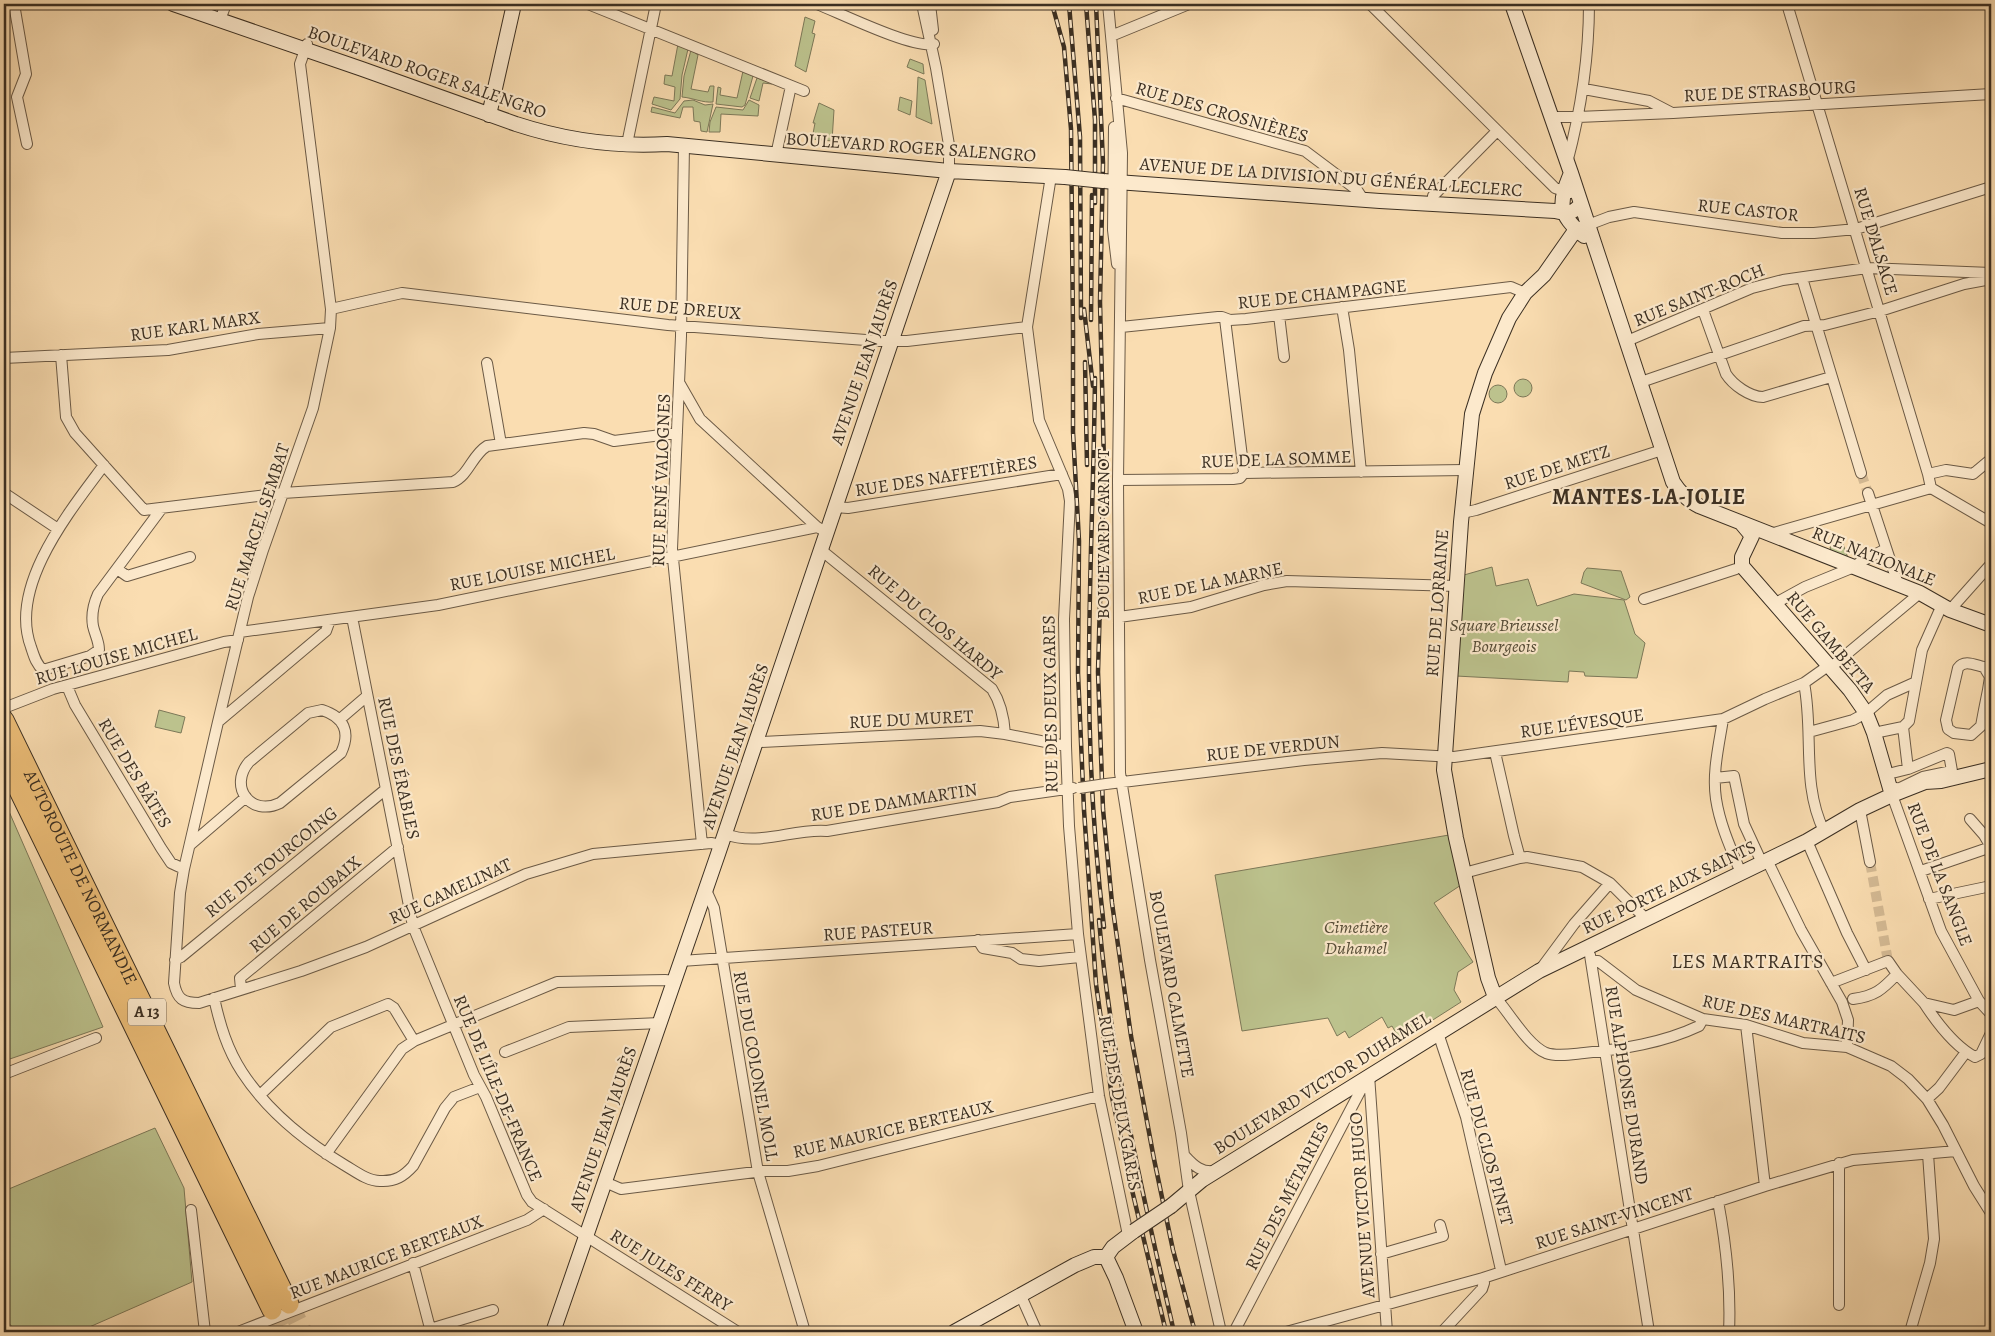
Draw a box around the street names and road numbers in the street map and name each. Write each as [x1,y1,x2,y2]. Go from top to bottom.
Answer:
street label: BOULEVARD ROGER SALENGRO [304,20,550,124]
street label: RUE DE STRASBOURG [1683,74,1857,108]
street label: RUE DES CROSNIÈRES [1133,76,1311,148]
street label: BOULEVARD ROGER SALENGRO [785,126,1037,168]
street label: AVENUE DE LA DIVISION DU GÉNÉRAL LECLERC [1138,152,1523,202]
street label: RUE D'ALSACE [1848,184,1904,298]
street label: RUE CASTOR [1696,193,1800,227]
street label: RUE SAINT-ROCH [1630,258,1768,332]
street label: RUE DE CHAMPAGNE [1236,273,1408,315]
street label: AVENUE JEAN JAURÈS [824,276,904,449]
street label: RUE DE DREUX [618,291,742,325]
street label: RUE KARL MARX [129,305,262,347]
street label: RUE RENÉ VALOGNES [646,393,676,567]
street label: RUE DE METZ [1501,439,1613,495]
street label: RUE MARCEL SEMBAT [219,440,295,614]
street label: RUE DE LA SOMME [1200,444,1352,474]
street label: BOULEVARD CARNOT [1091,449,1115,619]
street label: RUE DES NAFFETIÈRES [853,450,1039,502]
street label: RUE NATIONALE [1809,520,1939,592]
street label: RUE DE LORRAINE [1420,528,1454,678]
street label: RUE LOUISE MICHEL [447,541,617,597]
street label: RUE DE LA MARNE [1135,556,1285,610]
street label: RUE DU CLOS HARDY [863,559,1008,686]
street label: RUE GAMBETTA [1781,586,1881,698]
street label: RUE DES DEUX GARES [1036,615,1064,793]
street label: RUE LOUISE MICHEL [32,621,201,691]
street label: AVENUE JEAN JAURÈS [695,660,775,833]
street label: RUE DES ÉRABLES [372,694,426,842]
street label: RUE L'ÉVESQUE [1519,702,1645,744]
street label: RUE DU MURET [848,704,974,734]
street label: RUE DES BÂTES [93,714,177,832]
street label: RUE DE VERDUN [1205,729,1341,767]
street label: AUTOROUTE DE NORMANDIE [18,765,143,989]
street label: RUE DE DAMMARTIN [809,777,979,827]
street label: RUE DE LA SANGLE [1902,799,1978,949]
street label: RUE DE TOURCOING [200,801,342,923]
street label: RUE PORTE AUX SAINTS [1578,834,1760,940]
street label: RUE DE ROUBAIX [244,850,366,958]
street label: RUE CAMELINAT [385,852,515,930]
street label: BOULEVARD CALMETTE [1144,888,1200,1080]
street label: RUE PASTEUR [822,915,934,947]
street label: RUE DU COLONEL MOLL [727,969,785,1164]
street label: RUE ALPHONSE DURAND [1599,984,1655,1186]
street label: RUE DES MARTRAITS [1700,989,1868,1049]
street label: RUE DE L'ÎLE-DE-FRANCE [448,991,548,1185]
road number: A 13 [128,999,166,1026]
street label: BOULEVARD VICTOR DUHAMEL [1209,1006,1436,1160]
street label: RUE DES DEUX GARES [1093,1013,1147,1193]
street label: AVENUE JEAN JAURÈS [563,1043,643,1216]
street label: RUE DU CLOS PINET [1455,1066,1520,1228]
street label: RUE MAURICE BERTEAUX [790,1094,996,1164]
street label: AVENUE VICTOR HUGO [1344,1111,1381,1300]
street label: RUE DES MÉTAIRIES [1239,1118,1335,1274]
street label: RUE SAINT-VINCENT [1532,1181,1696,1255]
street label: RUE MAURICE BERTEAUX [286,1209,486,1305]
street label: RUE JULES FERRY [606,1223,738,1318]

